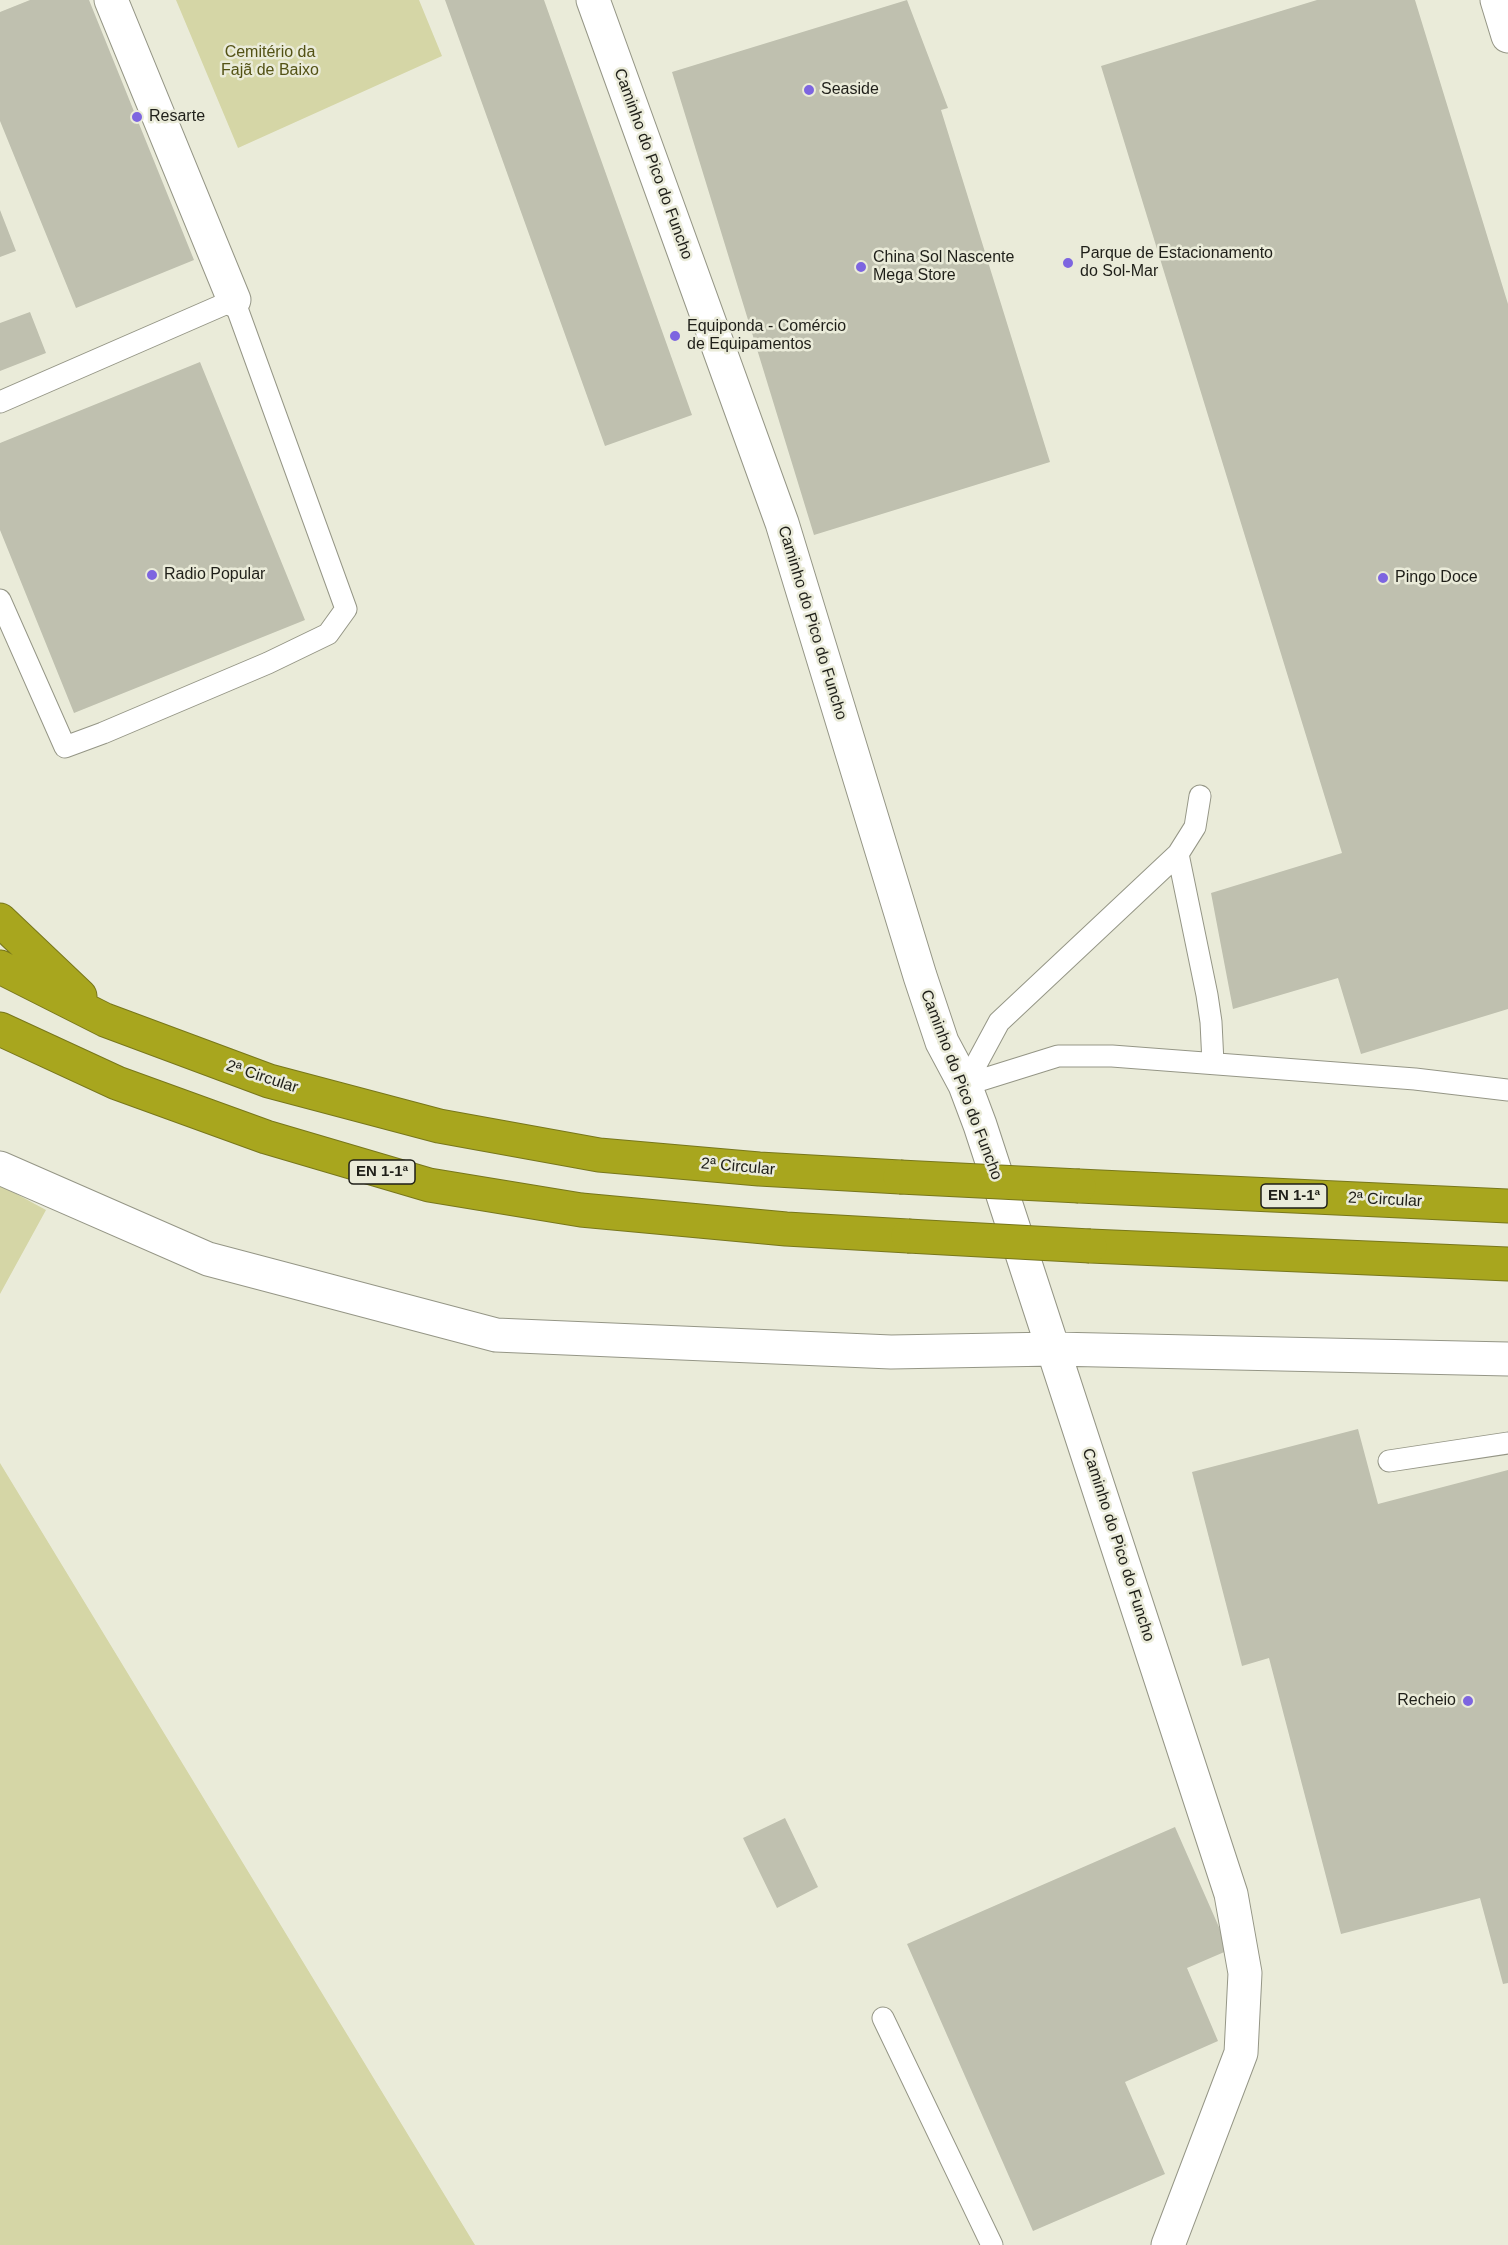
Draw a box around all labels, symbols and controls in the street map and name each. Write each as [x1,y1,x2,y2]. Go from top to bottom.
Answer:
park label: Cemitério da Fajã de Baixo [221,43,319,81]
street label: Caminho do Pico do Funcho [609,66,697,262]
place label: Seaside [821,80,879,100]
marker: Seaside [802,83,816,97]
place label: Resarte [149,107,205,127]
marker: Resarte [130,110,144,124]
place label: Parque de Estacionamento do Sol-Mar [1080,244,1273,282]
place label: China Sol Nascente Mega Store [873,248,1014,286]
marker: Parque de Estacionamento do Sol-Mar [1061,256,1075,270]
marker: China Sol Nascente Mega Store [854,260,868,274]
place label: Equiponda - Comércio de Equipamentos [687,317,846,355]
marker: Equiponda - Comércio de Equipamentos [668,329,682,343]
street label: Caminho do Pico do Funcho [773,524,851,722]
place label: Radio Popular [164,565,265,585]
marker: Radio Popular [145,568,159,582]
place label: Pingo Doce [1395,568,1478,588]
marker: Pingo Doce [1376,571,1390,585]
street label: Caminho do Pico do Funcho [916,987,1006,1183]
street label: 2ª Circular [224,1056,300,1098]
street label: 2ª Circular [700,1154,776,1180]
road number: EN 1-1ª [349,1160,415,1184]
road number: EN 1-1ª [1261,1184,1327,1208]
street label: 2ª Circular [1347,1188,1423,1212]
street label: Caminho do Pico do Funcho [1078,1446,1158,1644]
place label: Recheio [1397,1691,1456,1711]
marker: Recheio [1461,1694,1475,1708]

